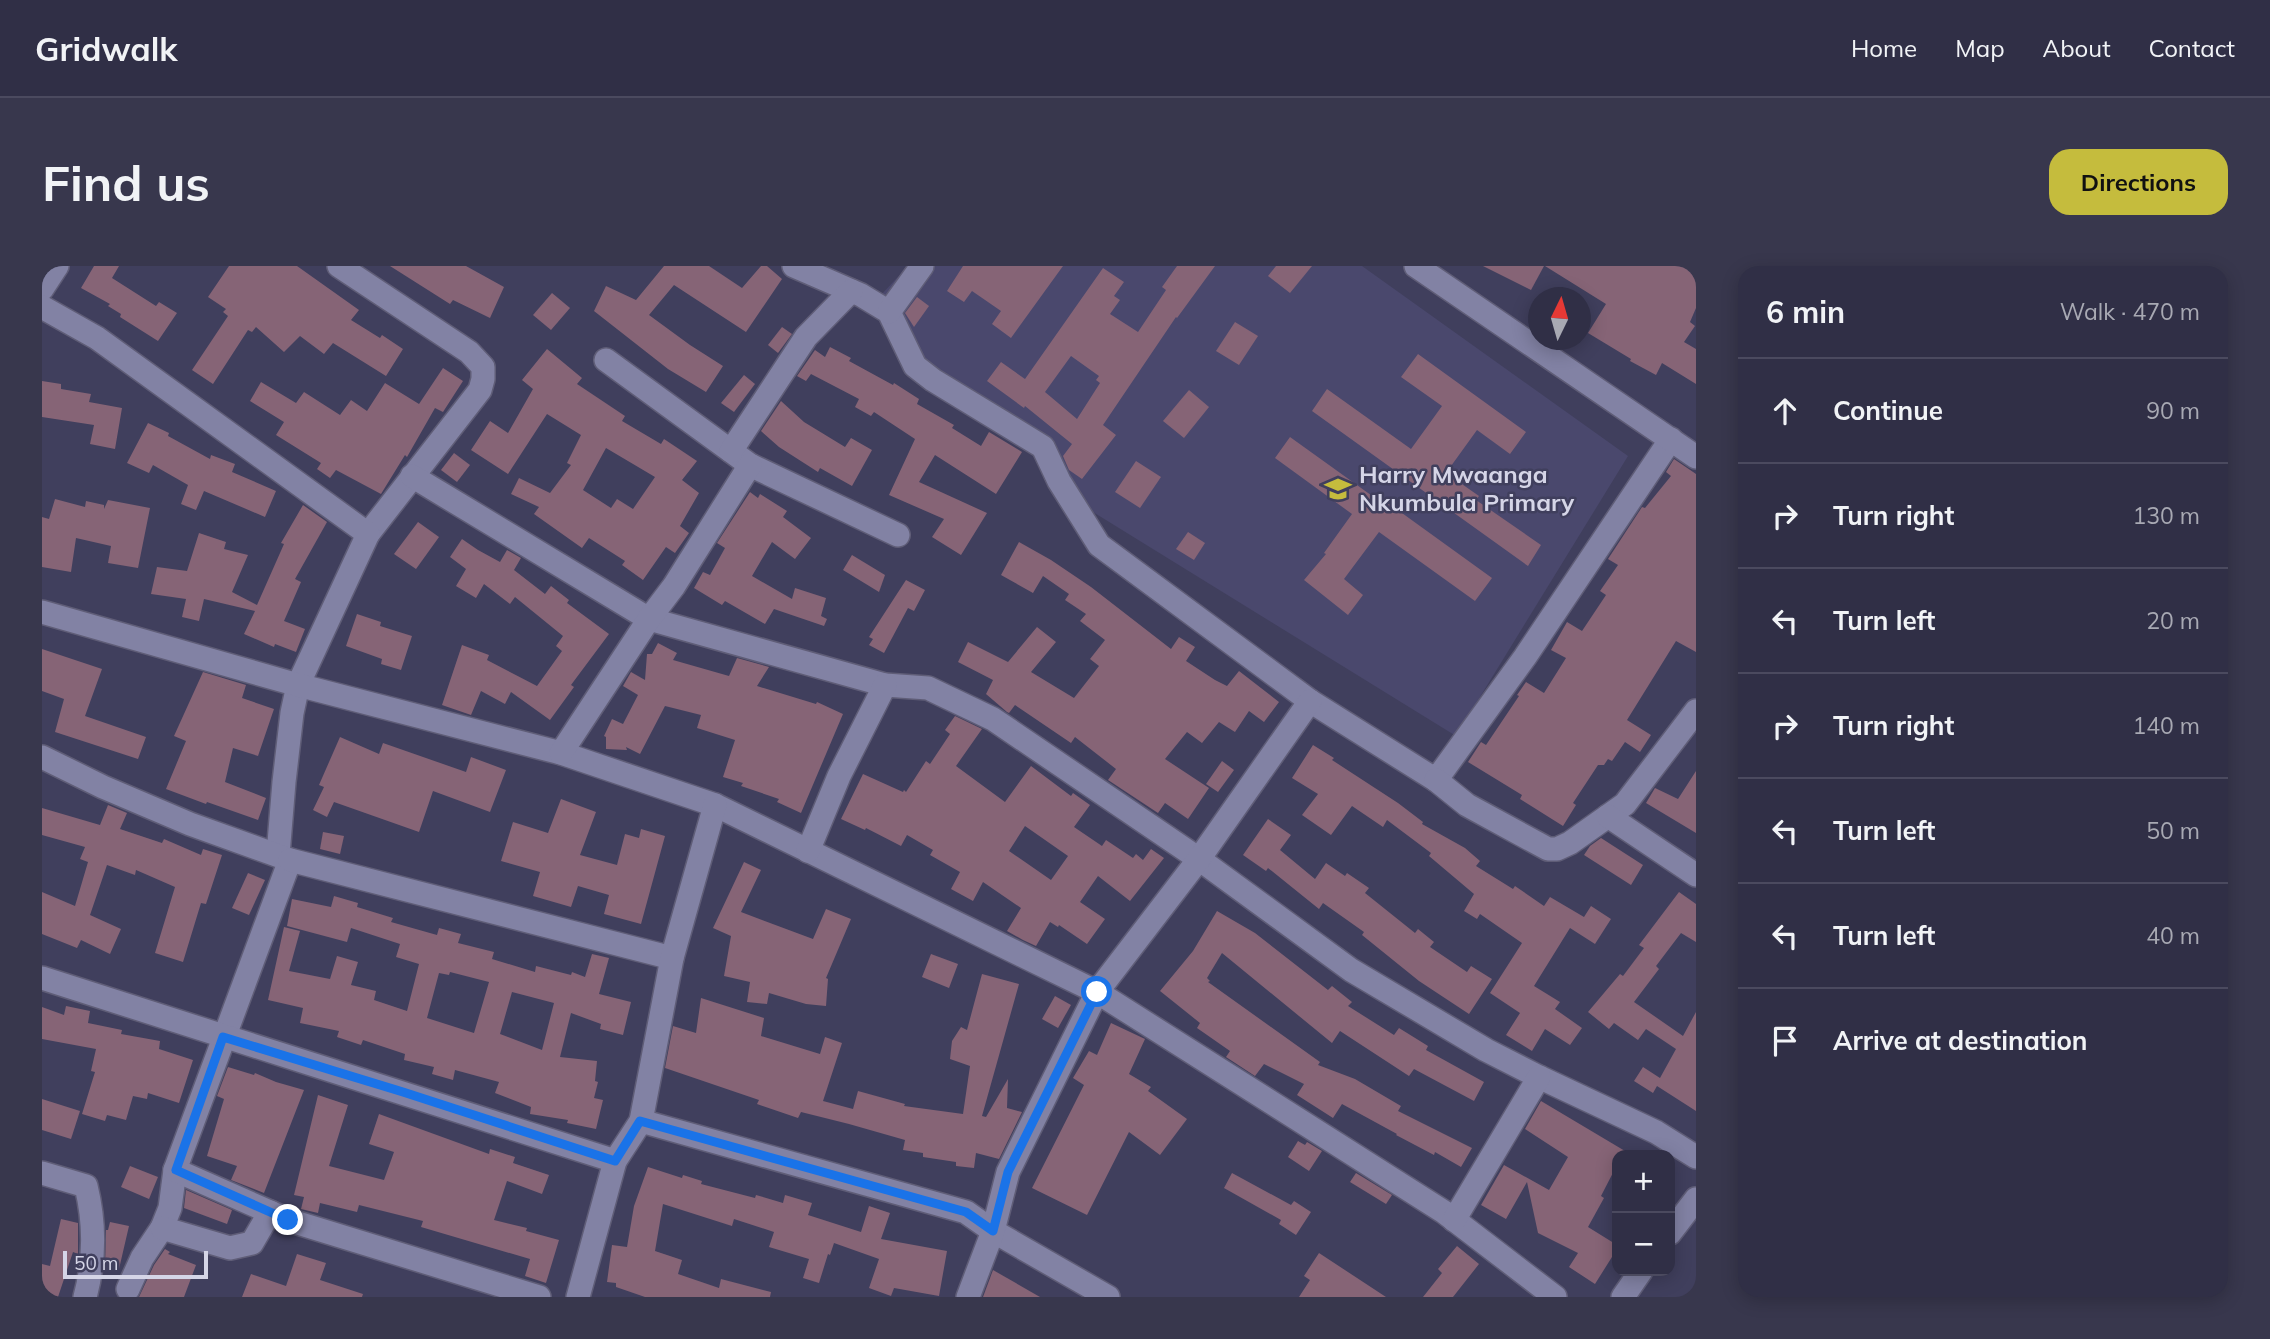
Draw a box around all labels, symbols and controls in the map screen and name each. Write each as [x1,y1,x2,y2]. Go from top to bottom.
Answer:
text: Gridwalk [35,28,178,69]
text: Home [1851,33,1917,63]
text: Map [1955,33,2005,63]
text: About [2043,33,2111,63]
text: Contact [2149,33,2235,63]
button: Directions [2049,149,2228,215]
text: Find us [42,152,210,213]
north arrow [1528,287,1591,350]
text: 6 min [1766,293,1845,331]
text: Walk · 470 m [2060,297,2200,326]
icon: ahead [1766,392,1804,430]
text: Continue [1833,394,1943,427]
text: 90 m [2146,396,2200,425]
place label: Harry Mwaanga Nkumbula Primary [1359,459,1575,517]
school or university icon: Harry Mwaanga Nkumbula Primary [1323,474,1353,504]
icon: right [1766,497,1804,535]
text: Turn right [1833,499,1954,532]
text: 130 m [2132,501,2200,530]
icon: left [1766,602,1804,640]
text: Turn left [1833,604,1935,637]
text: 20 m [2146,606,2200,635]
icon: right [1766,707,1804,745]
text: Turn right [1833,709,1954,742]
text: 140 m [2132,711,2200,740]
icon: left [1766,812,1804,850]
text: Turn left [1833,814,1935,847]
text: 50 m [2146,816,2200,845]
icon: left [1766,917,1804,955]
text: Turn left [1833,919,1935,952]
text: 40 m [2146,921,2200,950]
route start [1081,976,1112,1007]
icon: arrive [1766,1022,1804,1060]
text: Arrive at destination [1833,1024,2088,1057]
map controls [1612,1150,1675,1276]
button: + [1612,1150,1675,1213]
route end [272,1204,303,1235]
button: − [1612,1213,1675,1276]
scale bar [63,1248,208,1280]
text: 50 m [74,1251,118,1275]

